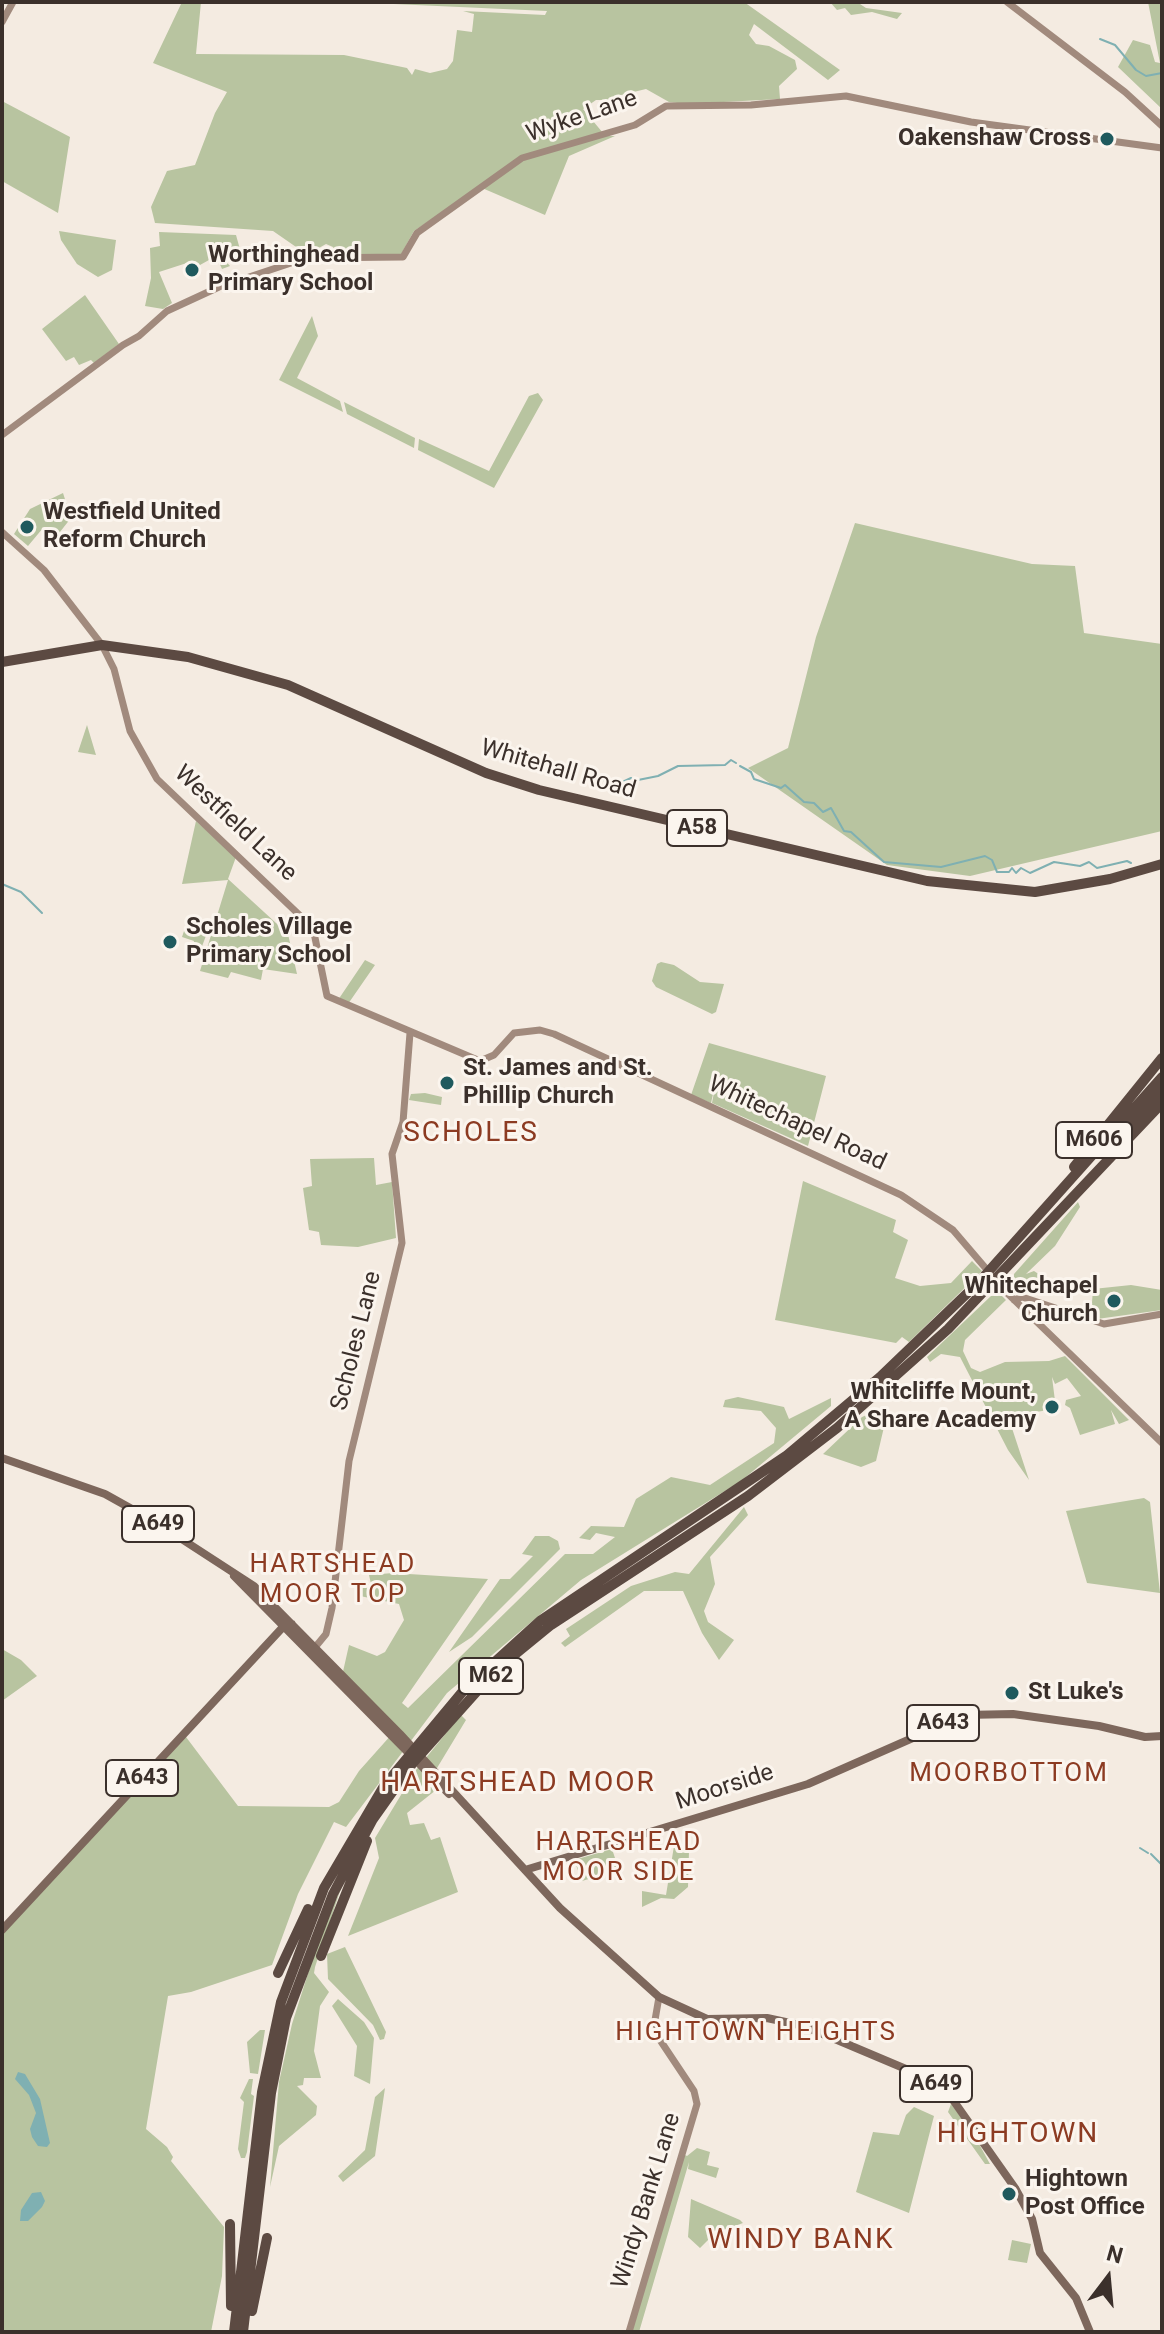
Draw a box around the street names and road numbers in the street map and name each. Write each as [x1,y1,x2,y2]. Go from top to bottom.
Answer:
street label: Wyke Lane [523,85,641,149]
street label: Whitehall Road [477,734,639,806]
street label: Westfield Lane [168,760,302,888]
road number: A58 [667,810,727,846]
street label: Whitechapel Road [704,1070,890,1178]
road number: M606 [1056,1122,1132,1158]
street label: Scholes Lane [326,1268,388,1414]
road number: A649 [122,1506,194,1542]
road number: M62 [459,1658,523,1694]
road number: A643 [907,1705,979,1741]
street label: Moorside [673,1759,777,1817]
road number: A643 [106,1760,178,1796]
road number: A649 [900,2066,972,2102]
street label: Windy Bank Lane [607,2109,687,2293]

